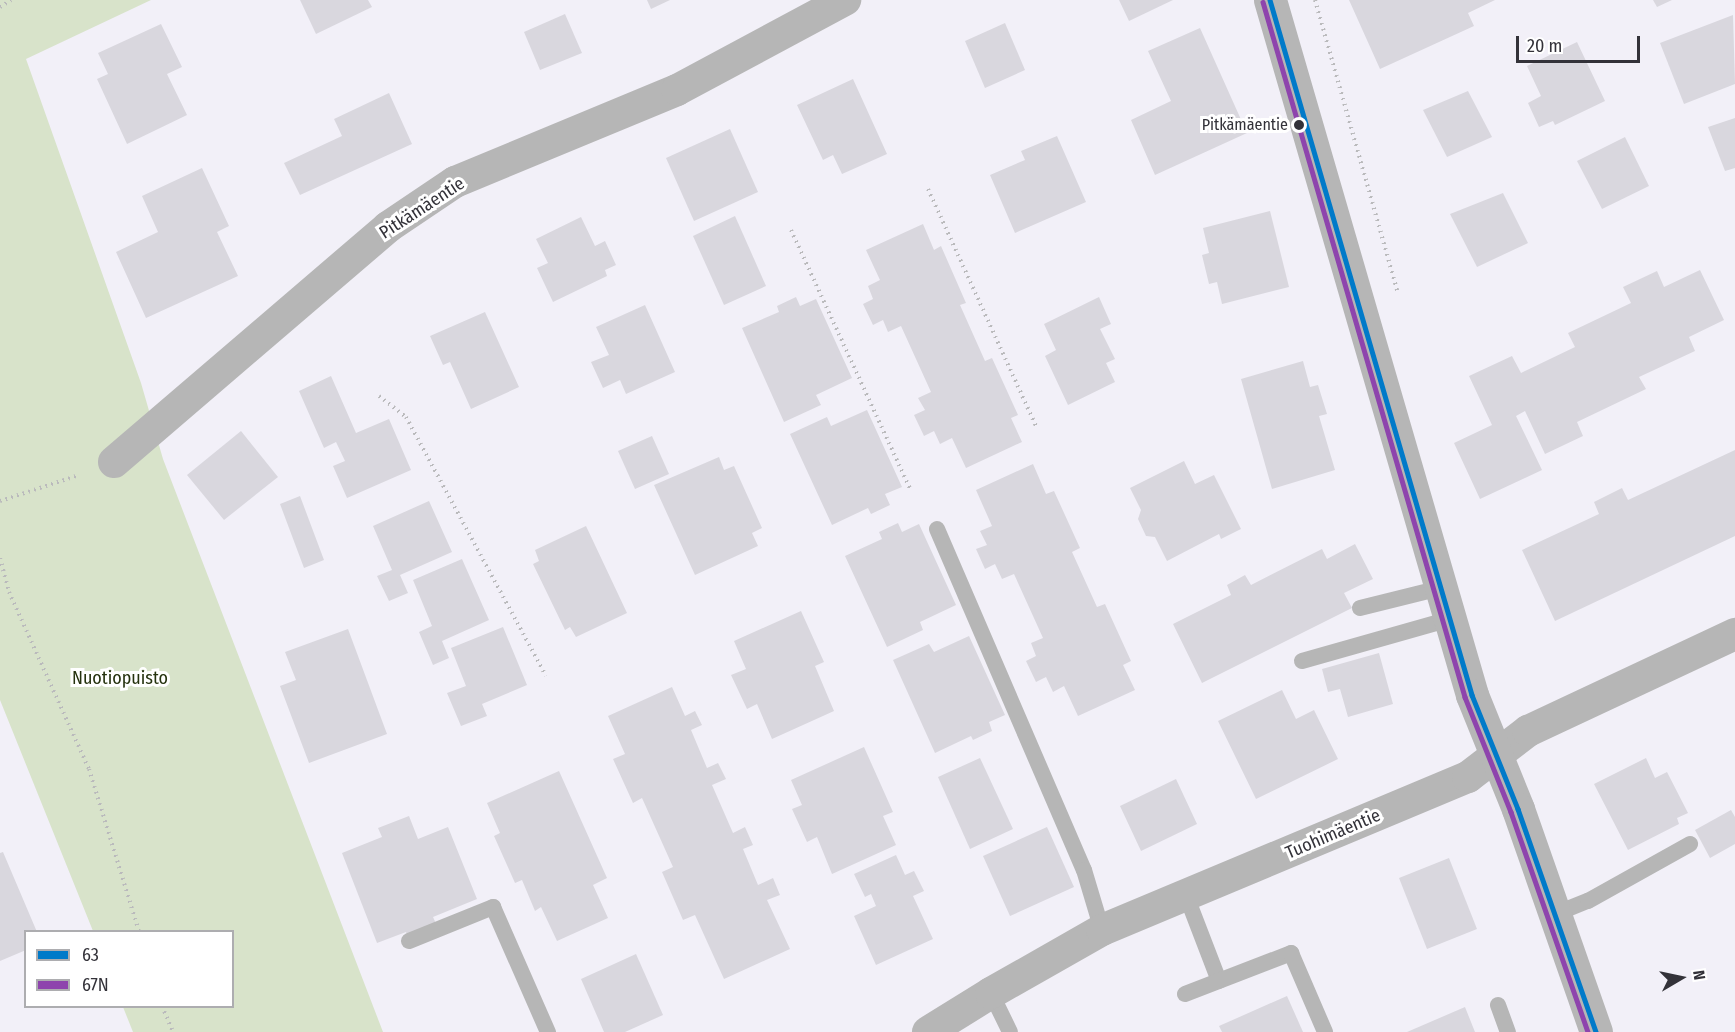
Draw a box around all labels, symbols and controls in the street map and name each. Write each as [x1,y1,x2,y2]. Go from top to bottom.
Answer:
scale bar [1519,24,1644,62]
text: 20 m [1527,35,1562,57]
place label: Pitkämäentie [1202,115,1288,135]
marker: Pitkämäentie [1293,119,1305,131]
street label: Pitkämäentie [375,172,469,244]
park label: Nuotiopuisto [72,667,168,689]
street label: Tuohimäentie [1282,804,1384,864]
legend [24,930,234,1008]
text: 63 [82,944,99,966]
north arrow [1651,948,1711,1008]
text: N [1689,969,1709,981]
text: 67N [82,974,109,996]

